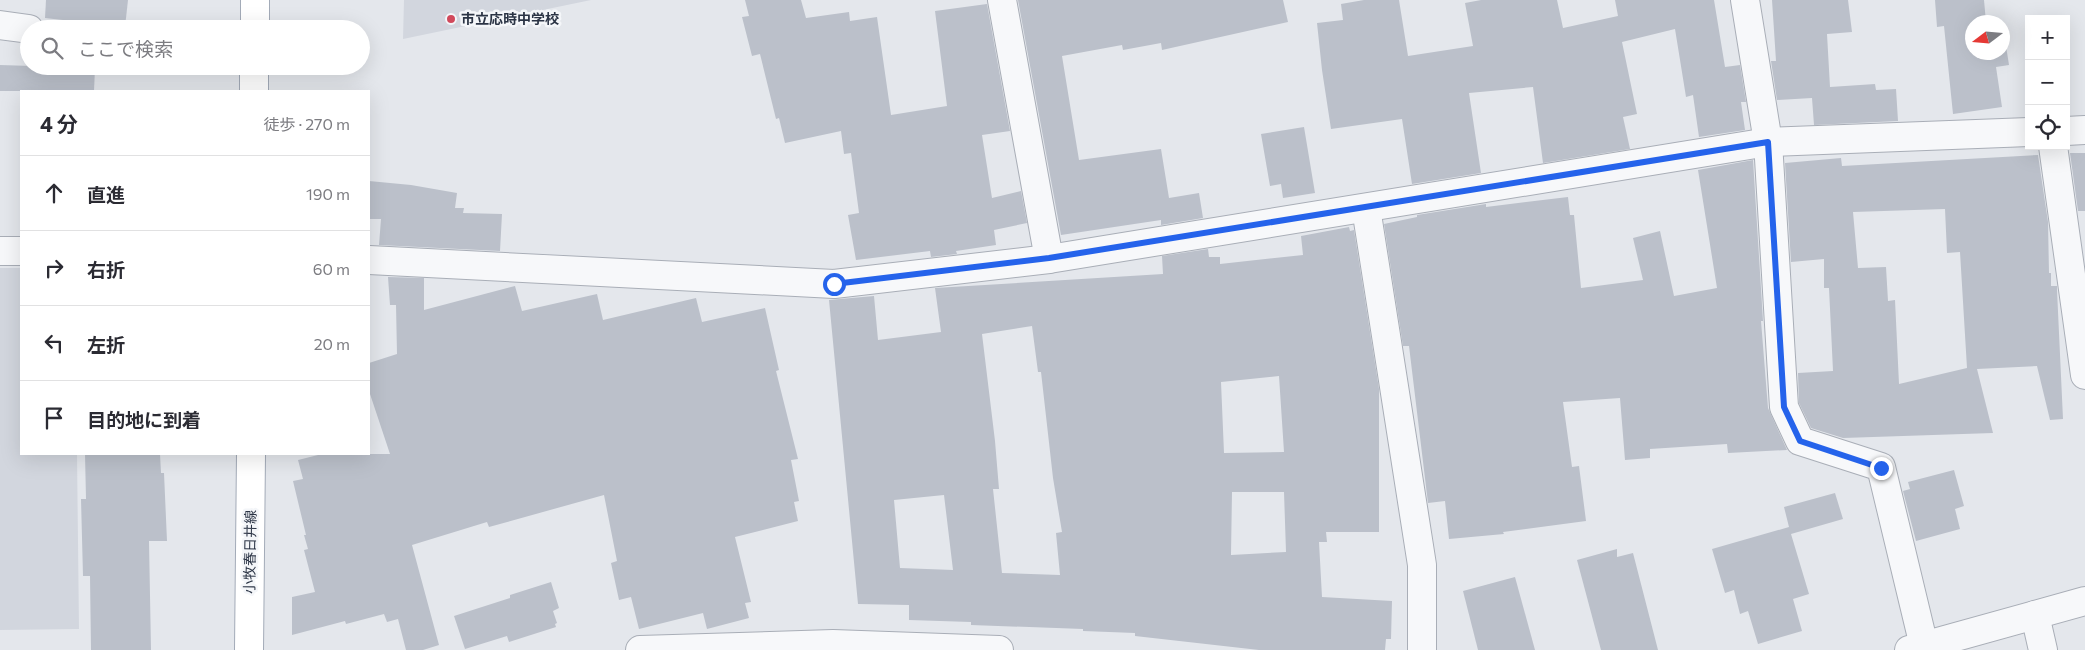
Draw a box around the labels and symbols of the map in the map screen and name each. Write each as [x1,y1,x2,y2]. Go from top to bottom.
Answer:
place label: 市立応時中学校 [461,10,559,27]
marker: 市立応時中学校 [445,13,457,25]
north arrow [1965,15,2010,60]
route start [823,273,846,296]
route end [1870,457,1893,480]
street label: 小牧春日井線 [240,510,259,594]

